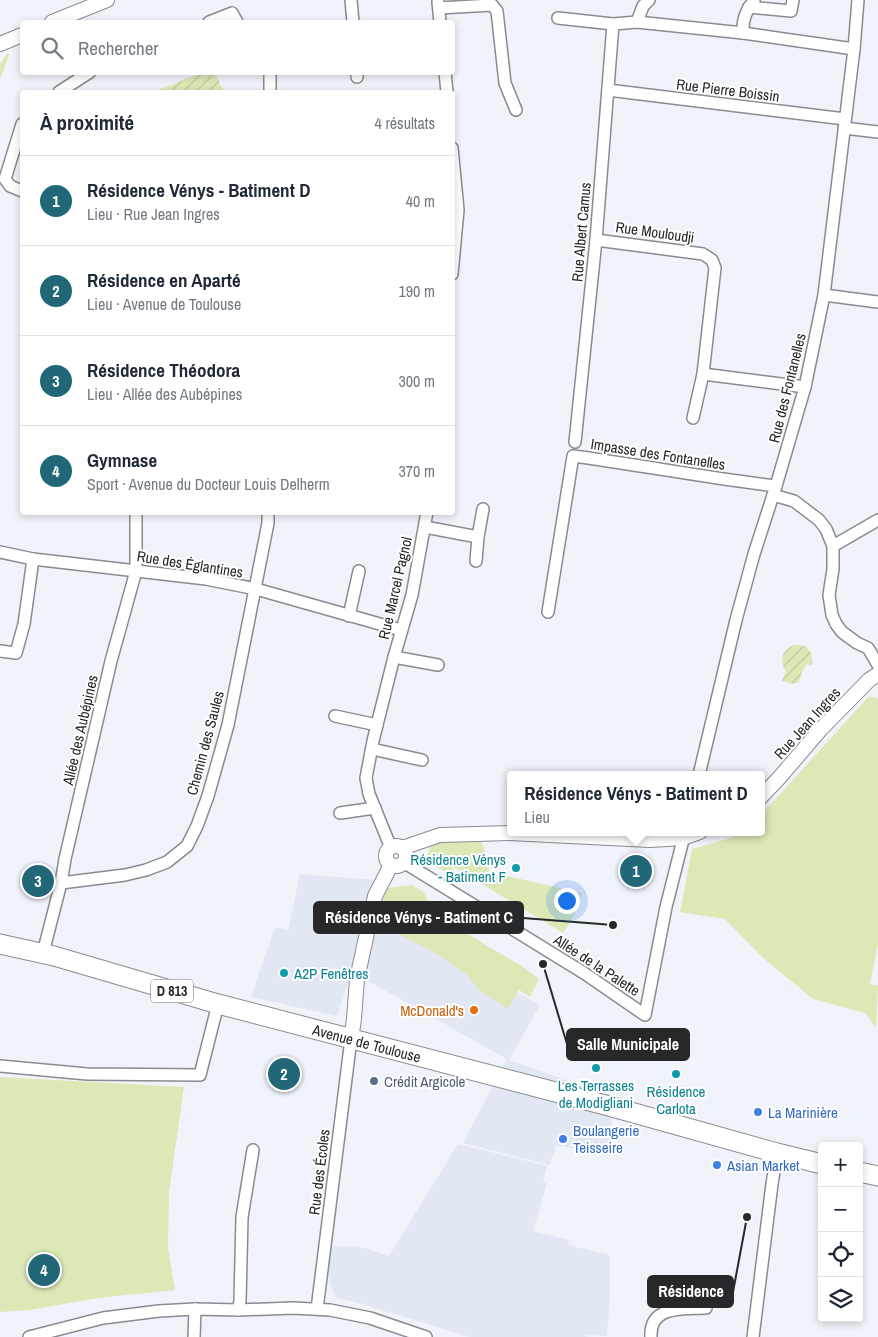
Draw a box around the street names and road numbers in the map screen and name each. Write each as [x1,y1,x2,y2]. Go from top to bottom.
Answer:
street label: Rue Pierre Boissin [675,73,781,107]
street label: Rue Albert Camus [566,181,596,283]
street label: Rue Mouloudji [614,216,696,248]
street label: Rue des Fontanelles [763,331,811,445]
street label: Impasse des Fontanelles [589,433,727,475]
street label: Rue Marcel Pagnol [373,535,417,641]
street label: Rue des Églantines [135,545,245,583]
street label: Allée des Aubépines [57,673,103,788]
street label: Rue Jean Ingres [769,682,845,764]
street label: Chemin des Saules [181,688,229,798]
street label: Allée de la Palette [549,929,644,1001]
road number: D 813 [151,979,193,1002]
street label: Avenue de Toulouse [309,1018,423,1067]
street label: Rue des Écoles [303,1128,335,1216]

